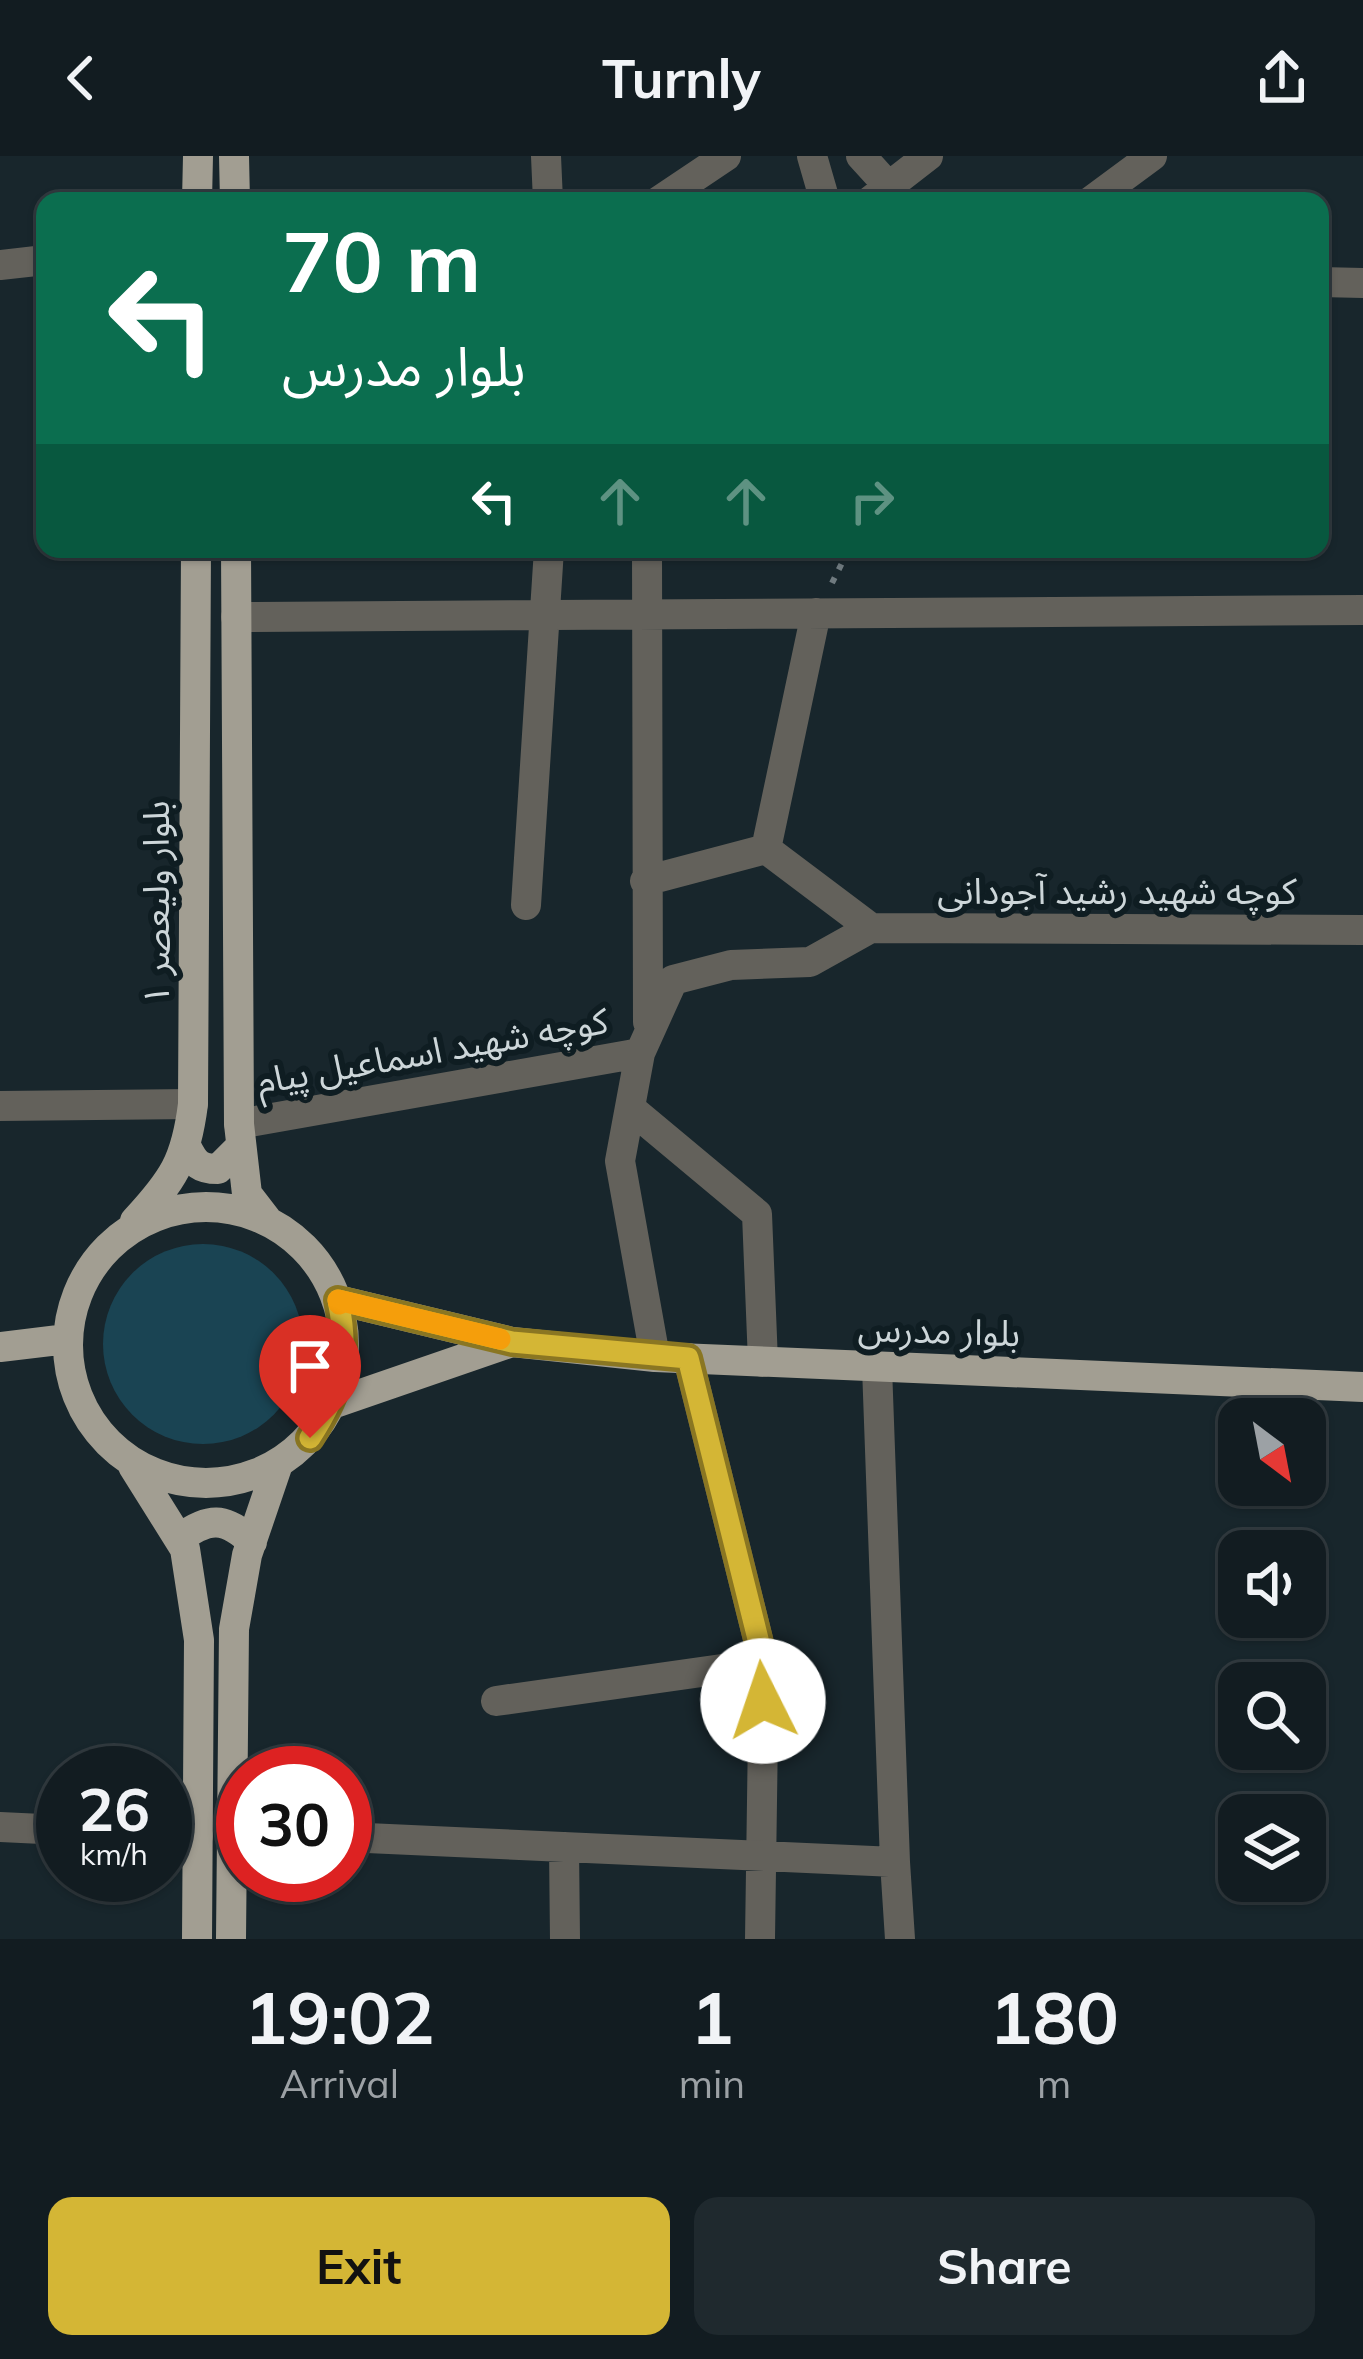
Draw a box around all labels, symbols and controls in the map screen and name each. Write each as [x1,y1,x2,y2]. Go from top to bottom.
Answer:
text: Turnly [602,44,761,112]
icon: back [48,45,114,111]
icon: share [1249,45,1315,111]
text: 70 m [282,208,481,313]
icon: left [84,240,240,396]
text: بلوار مدرس [282,332,526,400]
icon: left [461,468,527,534]
icon: ahead [587,468,653,534]
icon: ahead [713,468,779,534]
icon: right [839,468,905,534]
street label: بلوار ولیعصر ۱ [133,801,178,1005]
street label: کوچه شهید رشید آجودانی [937,868,1298,915]
street label: کوچه شهید اسماعیل پیام [253,997,613,1109]
street label: بلوار مدرس [857,1305,1021,1355]
pin [259,1315,361,1438]
icon: arrive [277,1333,343,1399]
north arrow [1218,1398,1326,1506]
map controls [1218,1398,1326,1902]
button: sound [1218,1530,1326,1638]
position arrow [700,1638,826,1764]
button: search [1218,1662,1326,1770]
speed limit sign: 30 [216,1746,372,1902]
text: 26 [78,1771,150,1846]
button: layers [1218,1794,1326,1902]
text: km/h [80,1835,148,1873]
text: 19:02 [244,1972,435,2062]
text: 1 [690,1972,734,2062]
text: 180 [989,1972,1119,2062]
text: Arrival [280,2059,399,2108]
text: min [679,2059,745,2108]
text: m [1037,2059,1071,2108]
button: Exit [48,2197,670,2335]
button: Share [694,2197,1315,2335]

